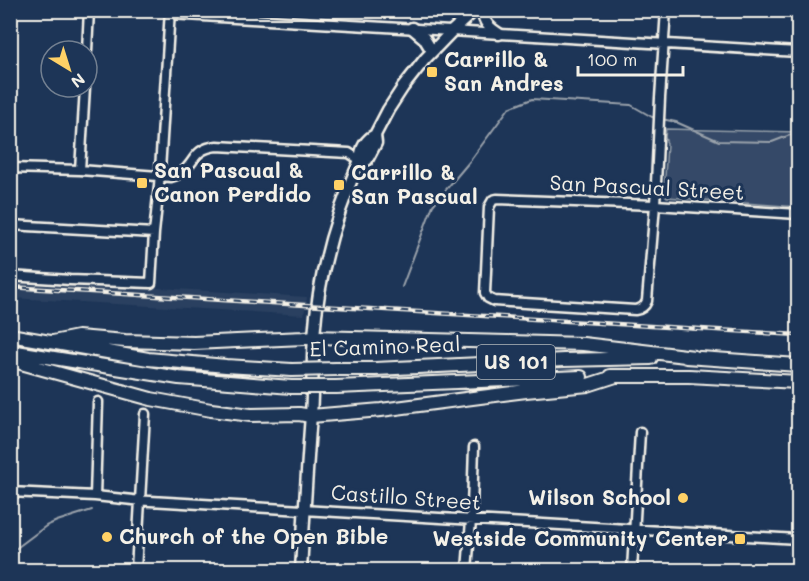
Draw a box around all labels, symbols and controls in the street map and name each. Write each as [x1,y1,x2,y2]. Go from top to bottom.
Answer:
north arrow [39,39,99,99]
scale bar [578,39,683,77]
place label: Carrillo & San Andres [444,45,564,96]
text: 100 m [587,47,637,71]
marker: Carrillo & San Andres [425,65,439,79]
text: N [67,69,90,93]
place label: San Pascual & Canon Perdido [154,156,311,207]
place label: Carrillo & San Pascual [351,158,478,209]
street label: San Pascual Street [549,168,745,205]
marker: San Pascual & Canon Perdido [135,176,149,190]
marker: Carrillo & San Pascual [332,178,346,192]
street label: El Camino Real [309,329,461,362]
road number: US 101 [477,345,555,379]
street label: Castillo Street [330,478,482,515]
place label: Wilson School [528,483,671,510]
marker: Wilson School [676,491,690,505]
place label: Church of the Open Bible [119,522,388,549]
place label: Westside Community Center [433,524,728,552]
marker: Church of the Open Bible [100,530,114,544]
marker: Westside Community Center [733,532,747,546]

